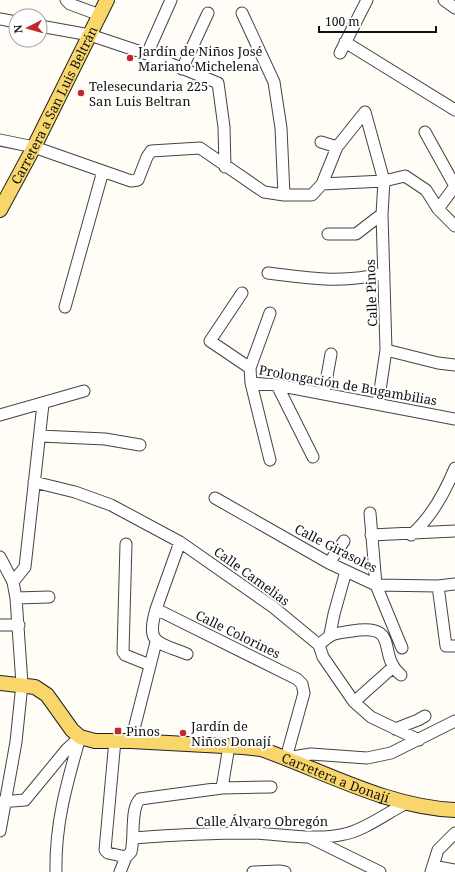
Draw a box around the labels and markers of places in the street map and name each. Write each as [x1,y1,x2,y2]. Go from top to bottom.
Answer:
place label: Jardín de Niños José Mariano Michelena [137,42,263,75]
marker: Jardín de Niños José Mariano Michelena [125,53,135,63]
place label: Telesecundaria 225 San Luis Beltran [89,77,208,110]
marker: Telesecundaria 225 San Luis Beltran [76,88,86,98]
place label: Jardín de Niños Donají [190,717,272,750]
place label: Pinos [126,722,160,740]
marker: Pinos [113,726,123,736]
marker: Jardín de Niños Donají [178,728,188,738]

